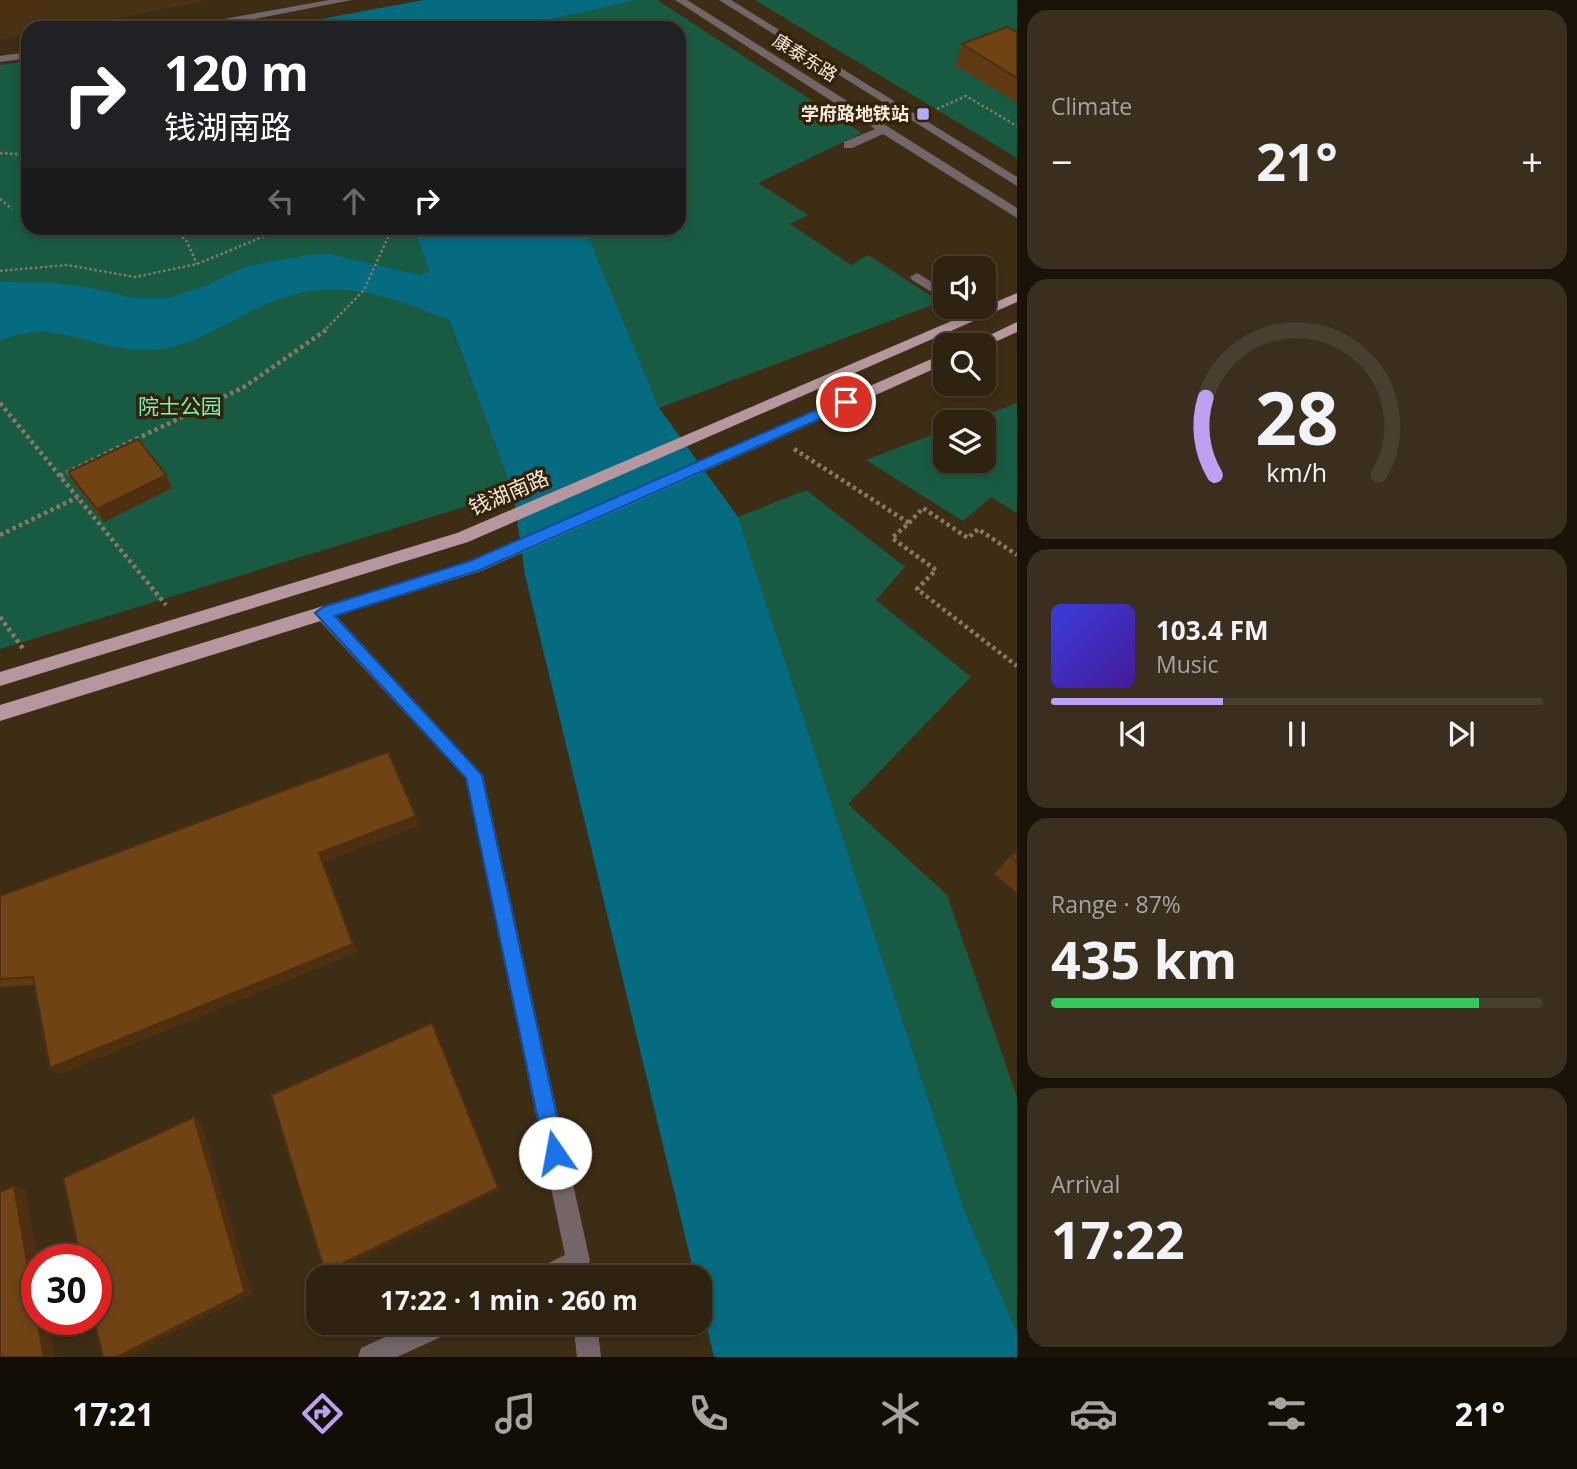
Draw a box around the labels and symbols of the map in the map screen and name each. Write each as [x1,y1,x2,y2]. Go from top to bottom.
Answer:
street label: 康泰东路 [769,28,842,86]
place label: 学府路地铁站 [801,101,909,125]
marker: 学府路地铁站 [915,106,931,122]
pin [816,372,876,432]
park label: 院士公园 [138,392,222,420]
street label: 钱湖南路 [464,463,553,521]
position arrow [518,1116,592,1190]
speed limit sign: 30 [21,1244,112,1335]

